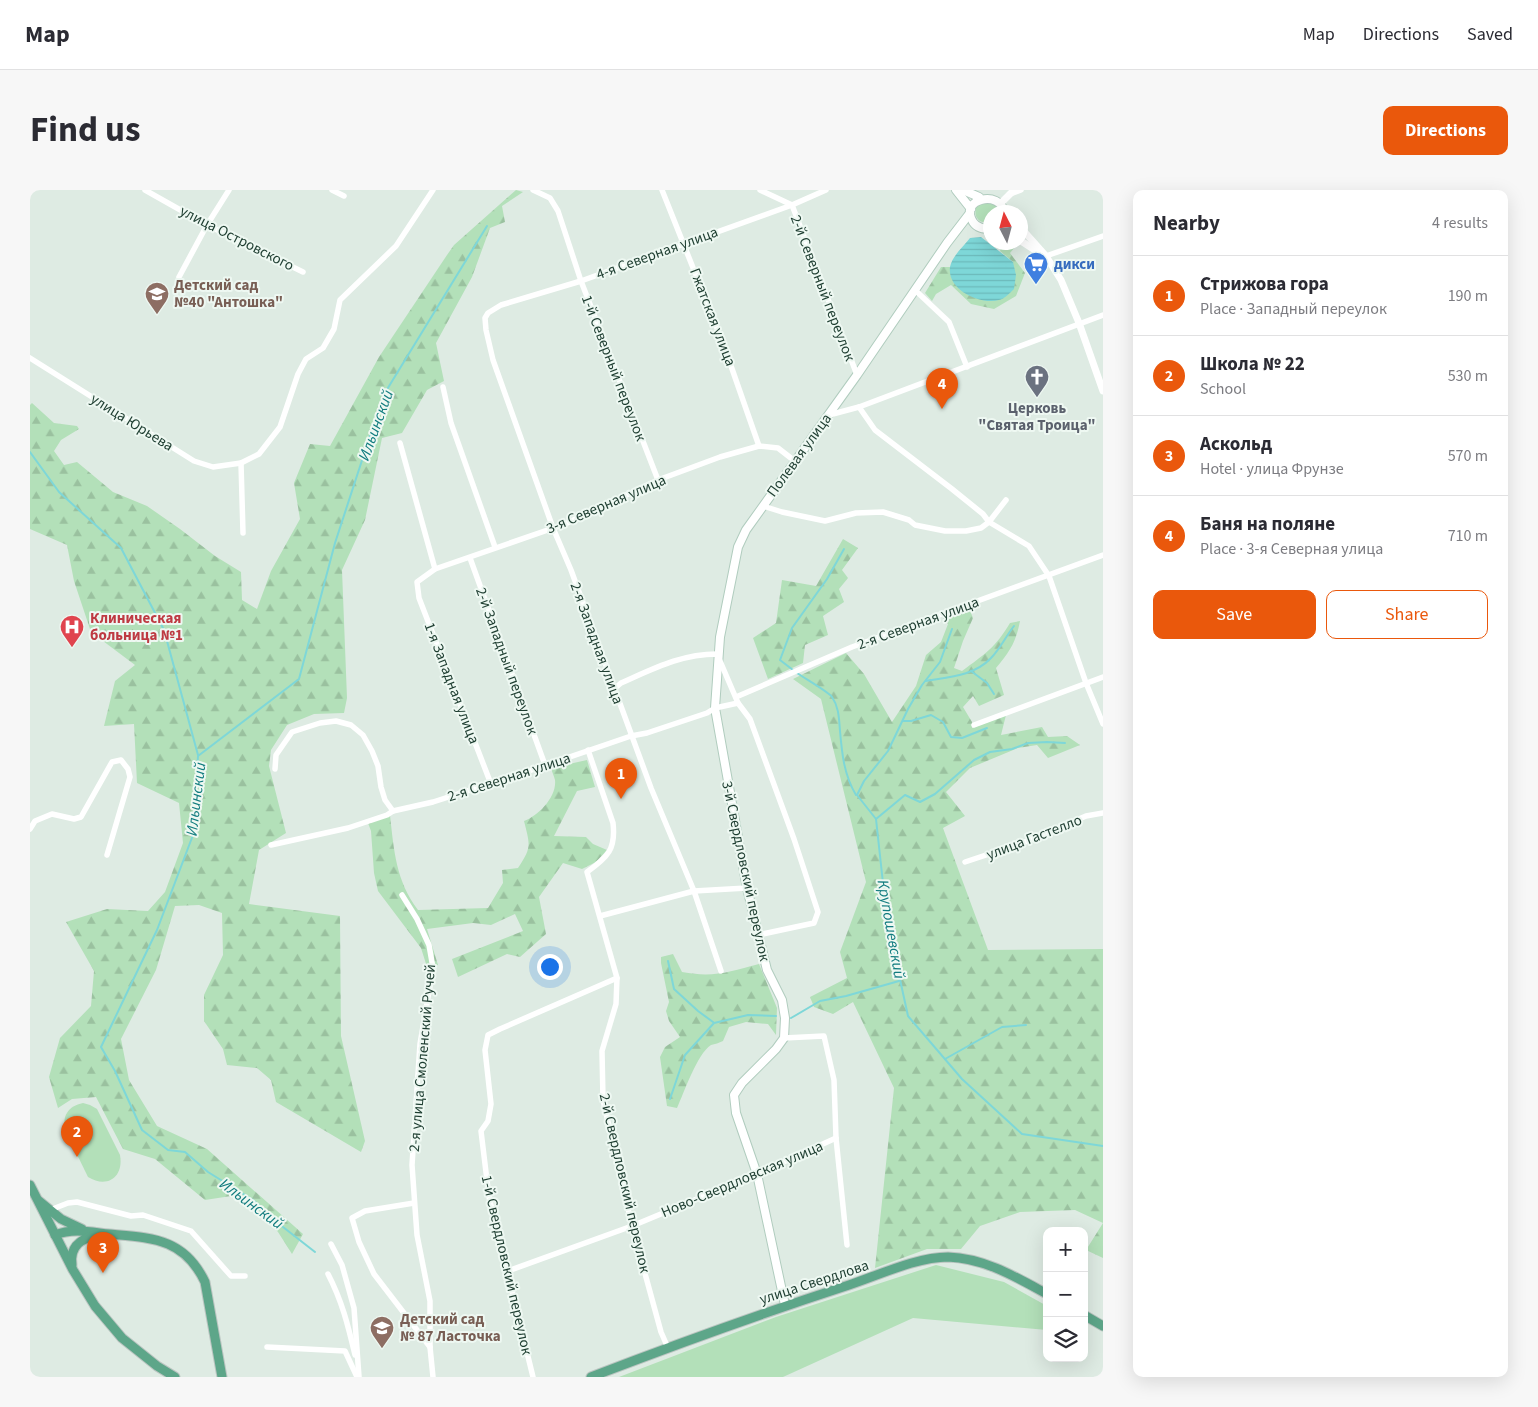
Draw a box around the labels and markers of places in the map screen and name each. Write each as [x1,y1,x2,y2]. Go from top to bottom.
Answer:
supermarket icon: дикси [1023,251,1049,285]
place label: дикси [1054,254,1095,275]
place label: Детский сад №40 "Антошка" [174,275,283,313]
school or university icon: Детский сад №40 "Антошка" [144,281,170,315]
church icon: Церковь "Святая Троица" [1024,364,1050,398]
pin: 4 [926,368,958,409]
place label: Церковь "Святая Троица" [978,398,1096,436]
place label: Клиническая больница №1 [90,608,183,646]
hospital icon: Клиническая больница №1 [59,614,85,648]
pin: 1 [605,758,637,799]
pin: 2 [61,1116,93,1157]
pin: 3 [87,1232,119,1273]
place label: Детский сад № 87 Ласточка [400,1309,501,1347]
school or university icon: Детский сад № 87 Ласточка [369,1315,395,1349]

